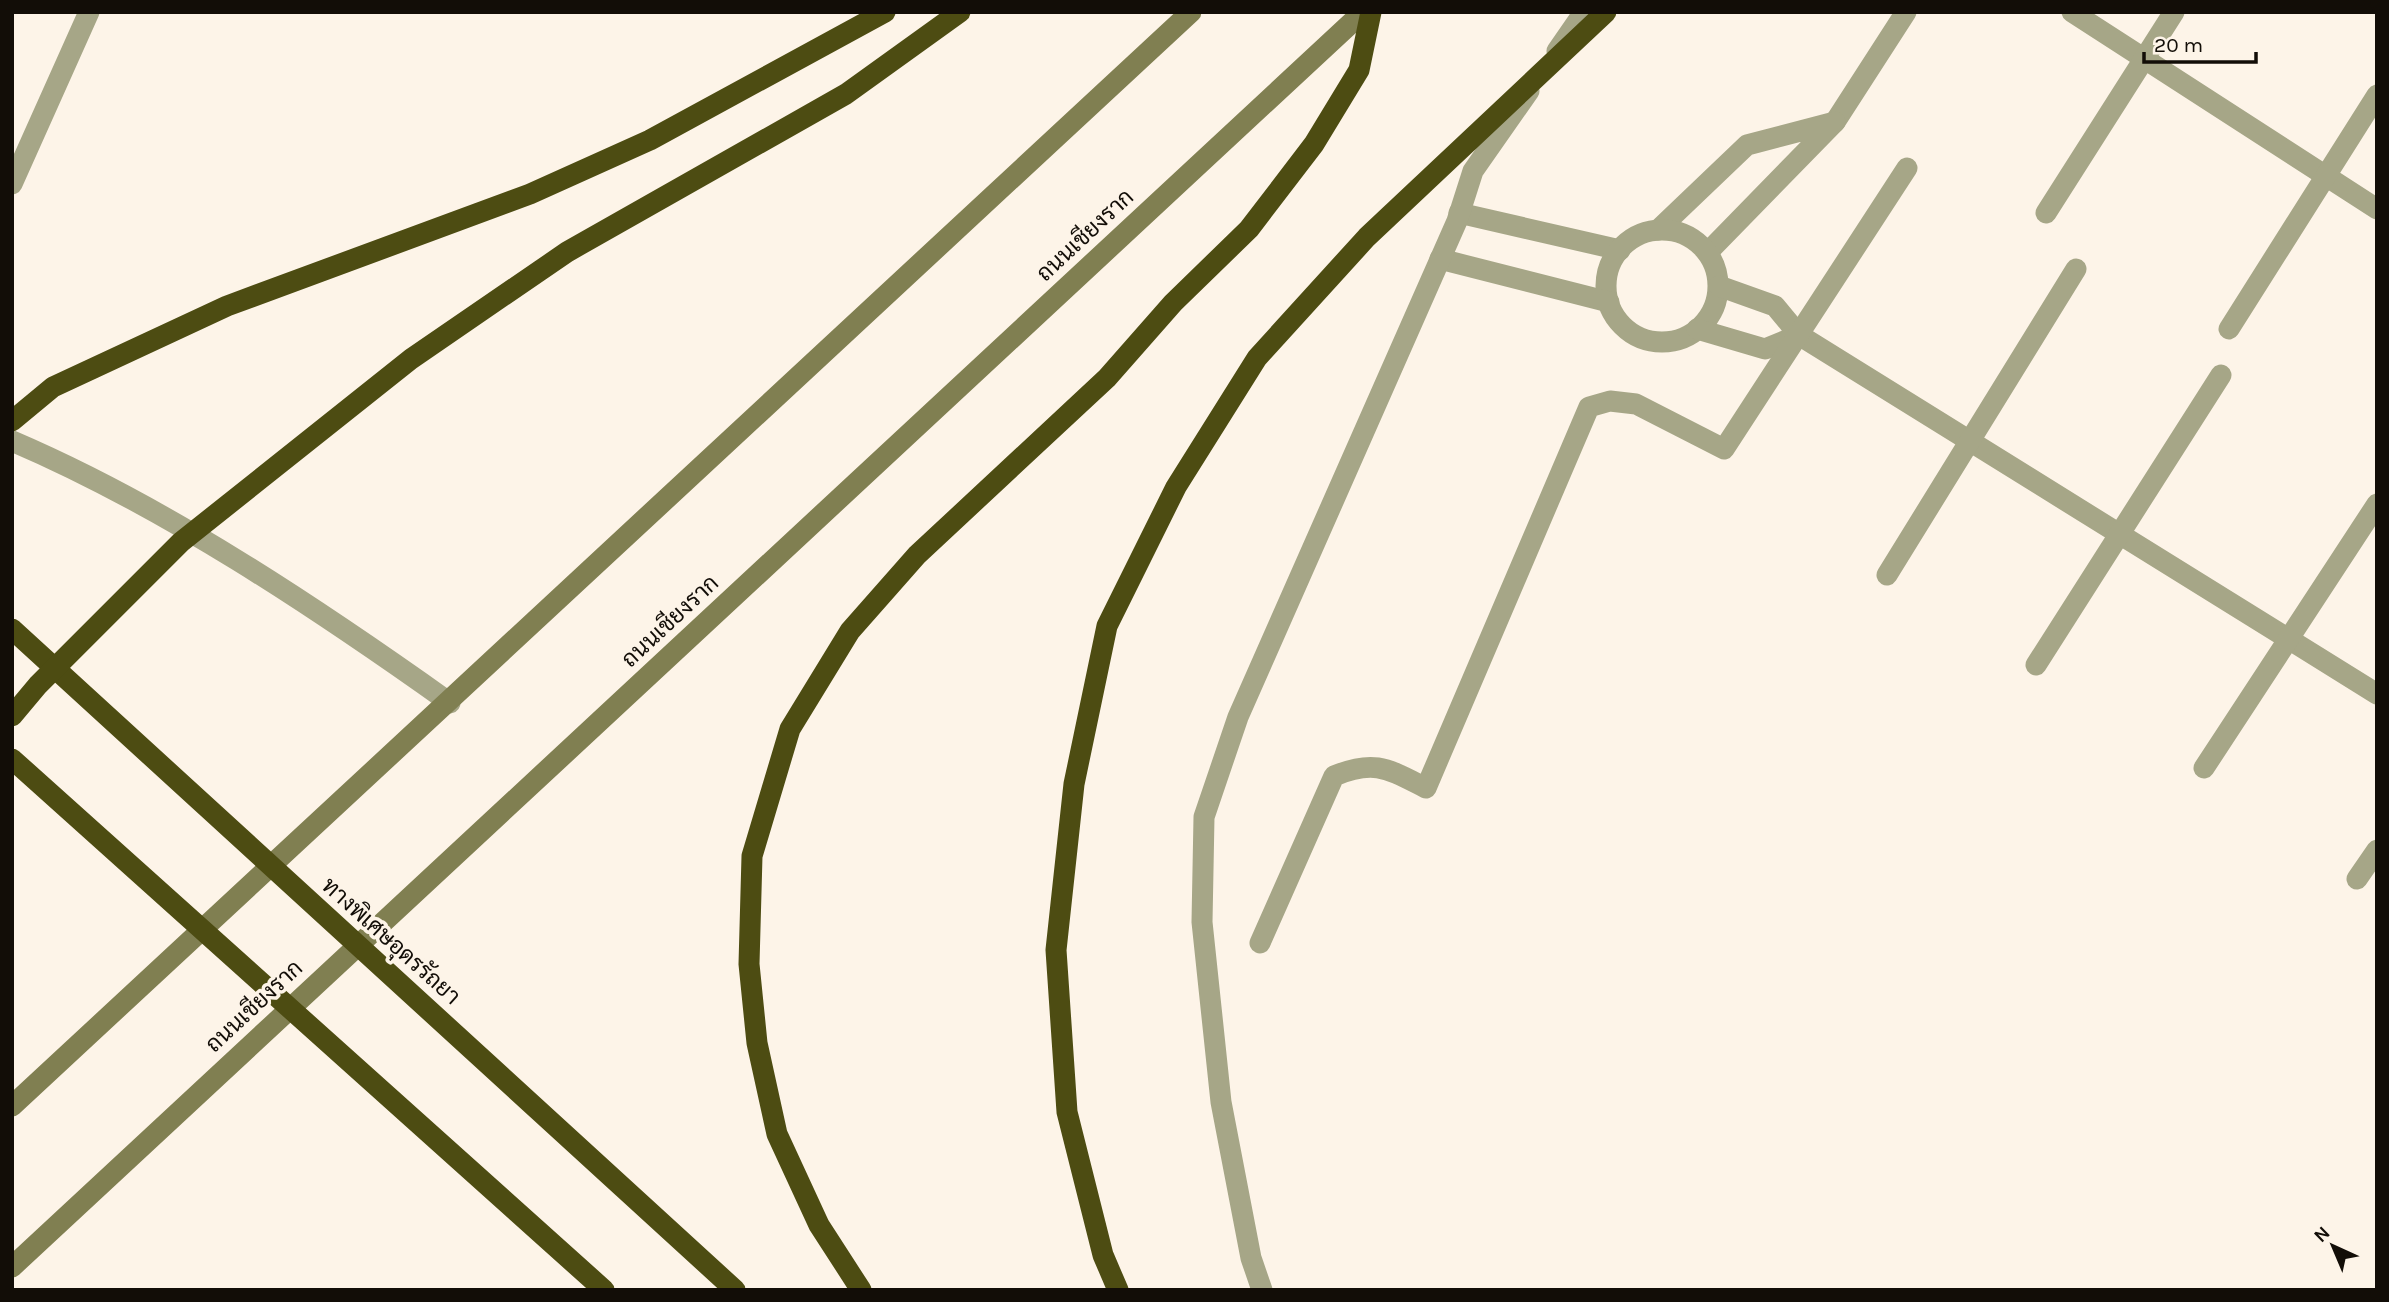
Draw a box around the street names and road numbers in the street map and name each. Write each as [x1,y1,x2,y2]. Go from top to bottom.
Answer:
street label: ถนนเชียงราก [1029,182,1139,287]
street label: ถนนเชียงราก [614,568,724,673]
street label: ทางพิเศษอุดรรัถยา [315,871,466,1012]
street label: ถนนเชียงราก [198,953,308,1058]

